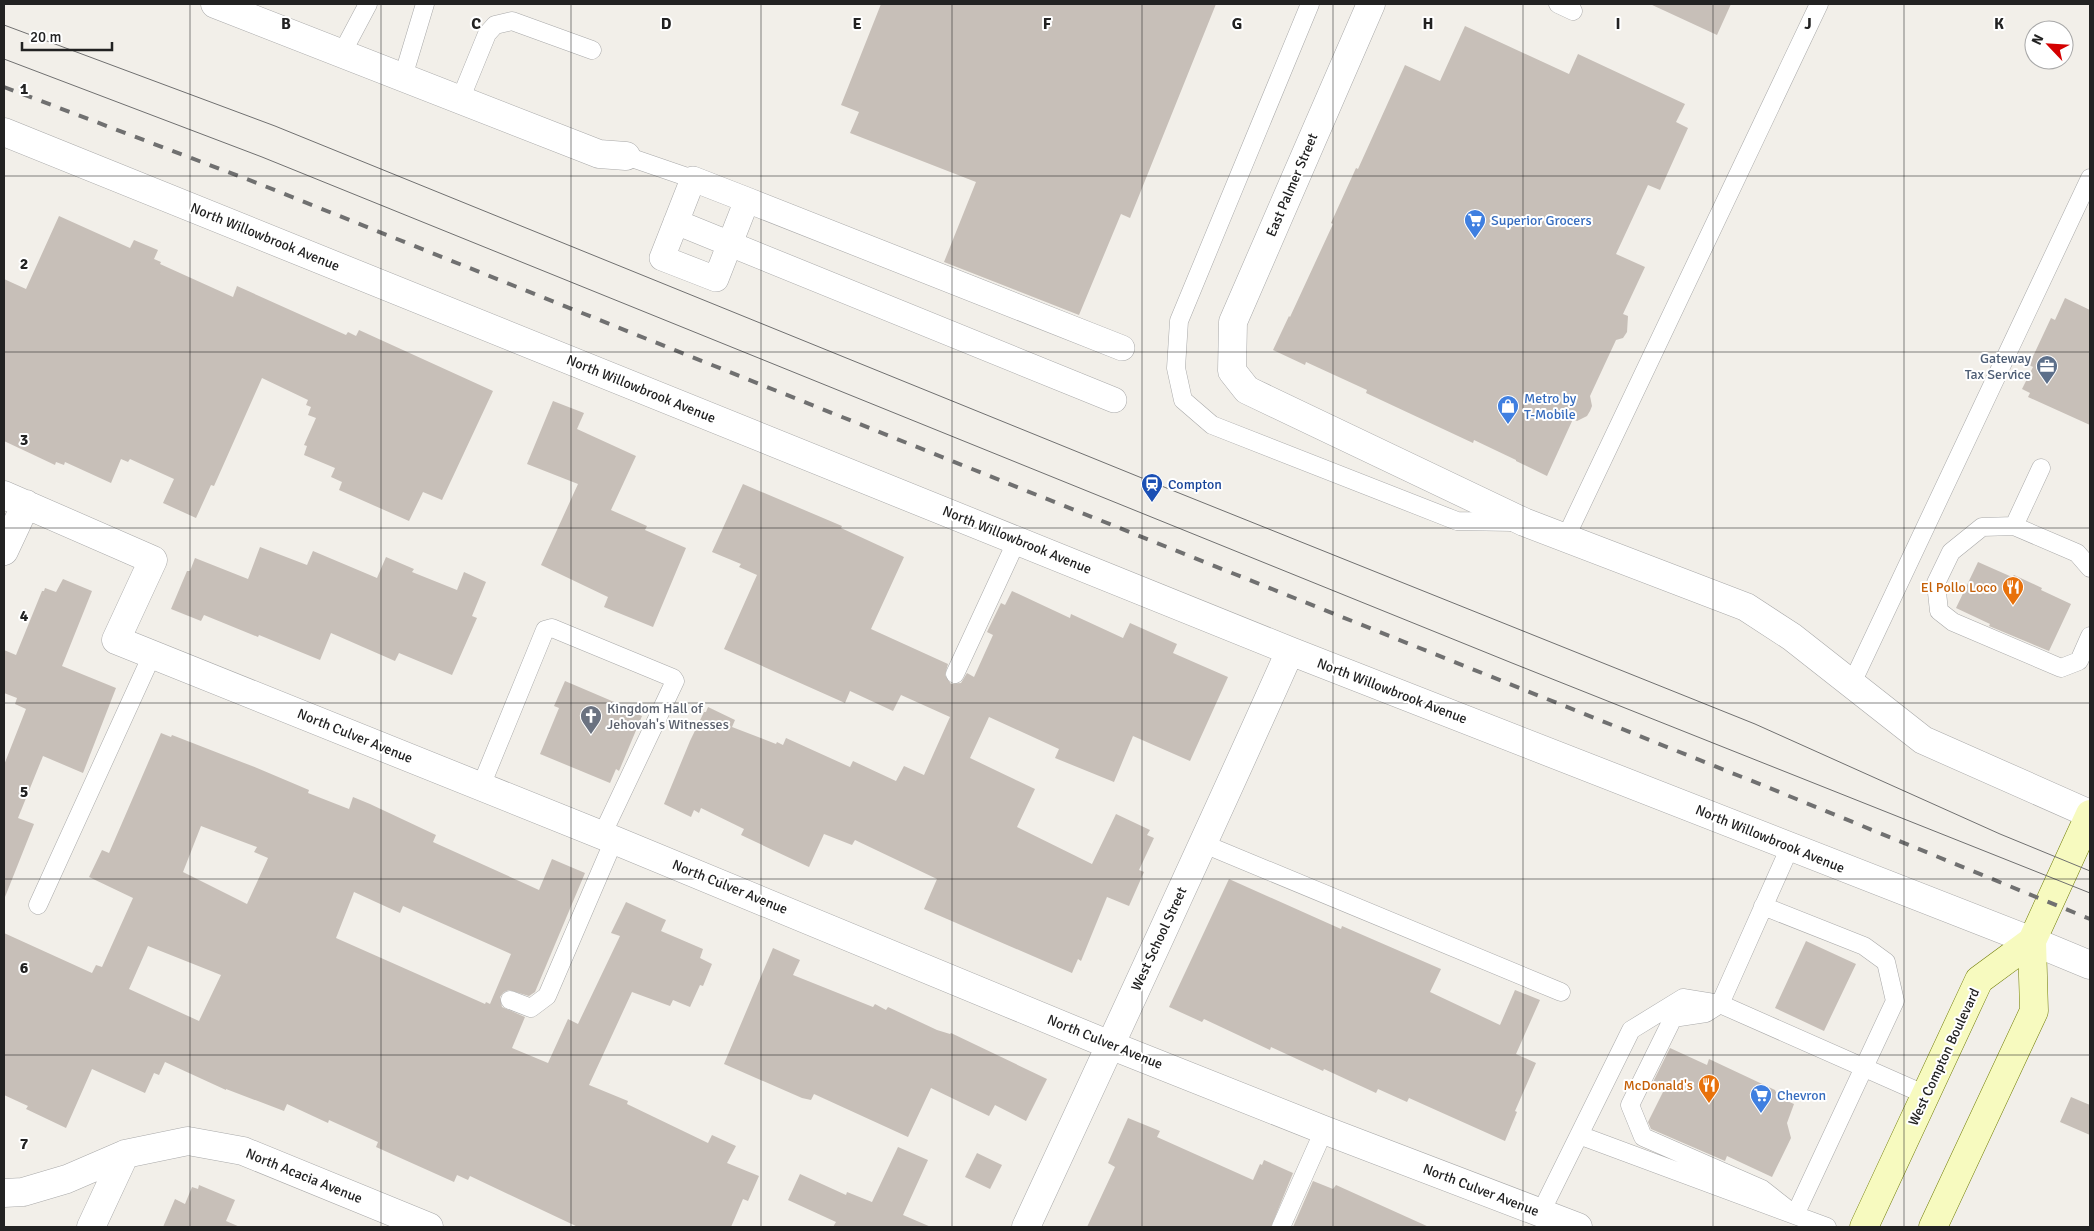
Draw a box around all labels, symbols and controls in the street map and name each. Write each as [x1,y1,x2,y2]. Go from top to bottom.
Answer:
text: B [281,14,291,34]
text: C [471,14,481,34]
text: D [661,14,672,34]
text: E [852,14,862,34]
text: F [1043,14,1052,34]
text: G [1232,14,1242,34]
text: H [1423,14,1433,34]
text: I [1615,14,1621,34]
text: J [1804,14,1812,34]
text: K [1994,14,2004,34]
scale bar [22,20,112,52]
north arrow [2024,20,2074,70]
text: 20 m [30,28,61,46]
text: N [2028,32,2047,48]
text: 1 [20,79,29,99]
street label: East Palmer Street [1263,131,1321,239]
street label: North Willowbrook Avenue [188,199,342,275]
supermarket icon: Superior Grocers [1463,208,1487,239]
place label: Superior Grocers [1491,212,1592,229]
text: 2 [20,254,28,274]
place label: Gateway Tax Service [1965,350,2031,383]
street label: North Willowbrook Avenue [564,351,718,427]
office icon: Gateway Tax Service [2035,354,2059,385]
place label: Metro by T-Mobile [1524,390,1577,423]
shop icon: Metro by T-Mobile [1496,394,1520,425]
text: 3 [20,430,28,450]
station icon: Compton [1140,472,1164,503]
place label: Compton [1168,476,1222,493]
street label: North Willowbrook Avenue [940,502,1094,578]
restaurant icon: El Pollo Loco [2001,575,2025,606]
place label: El Pollo Loco [1921,579,1997,596]
text: 4 [20,606,29,626]
street label: North Willowbrook Avenue [1315,654,1469,728]
place label: Kingdom Hall of Jehovah's Witnesses [607,700,729,733]
church icon: Kingdom Hall of Jehovah's Witnesses [579,704,603,735]
street label: North Culver Avenue [295,705,415,767]
text: 5 [20,782,28,802]
street label: North Willowbrook Avenue [1693,801,1847,877]
street label: North Culver Avenue [670,856,790,918]
street label: West School Street [1127,884,1191,994]
text: 6 [20,958,29,978]
street label: West Compton Boulevard [1905,986,1983,1128]
street label: North Culver Avenue [1045,1011,1165,1073]
restaurant icon: McDonald's [1697,1073,1721,1104]
place label: McDonald's [1624,1077,1693,1094]
supermarket icon: Chevron [1749,1083,1773,1114]
place label: Chevron [1777,1087,1826,1104]
text: 7 [20,1134,29,1154]
street label: North Acacia Avenue [243,1145,365,1207]
street label: North Culver Avenue [1421,1160,1541,1220]

